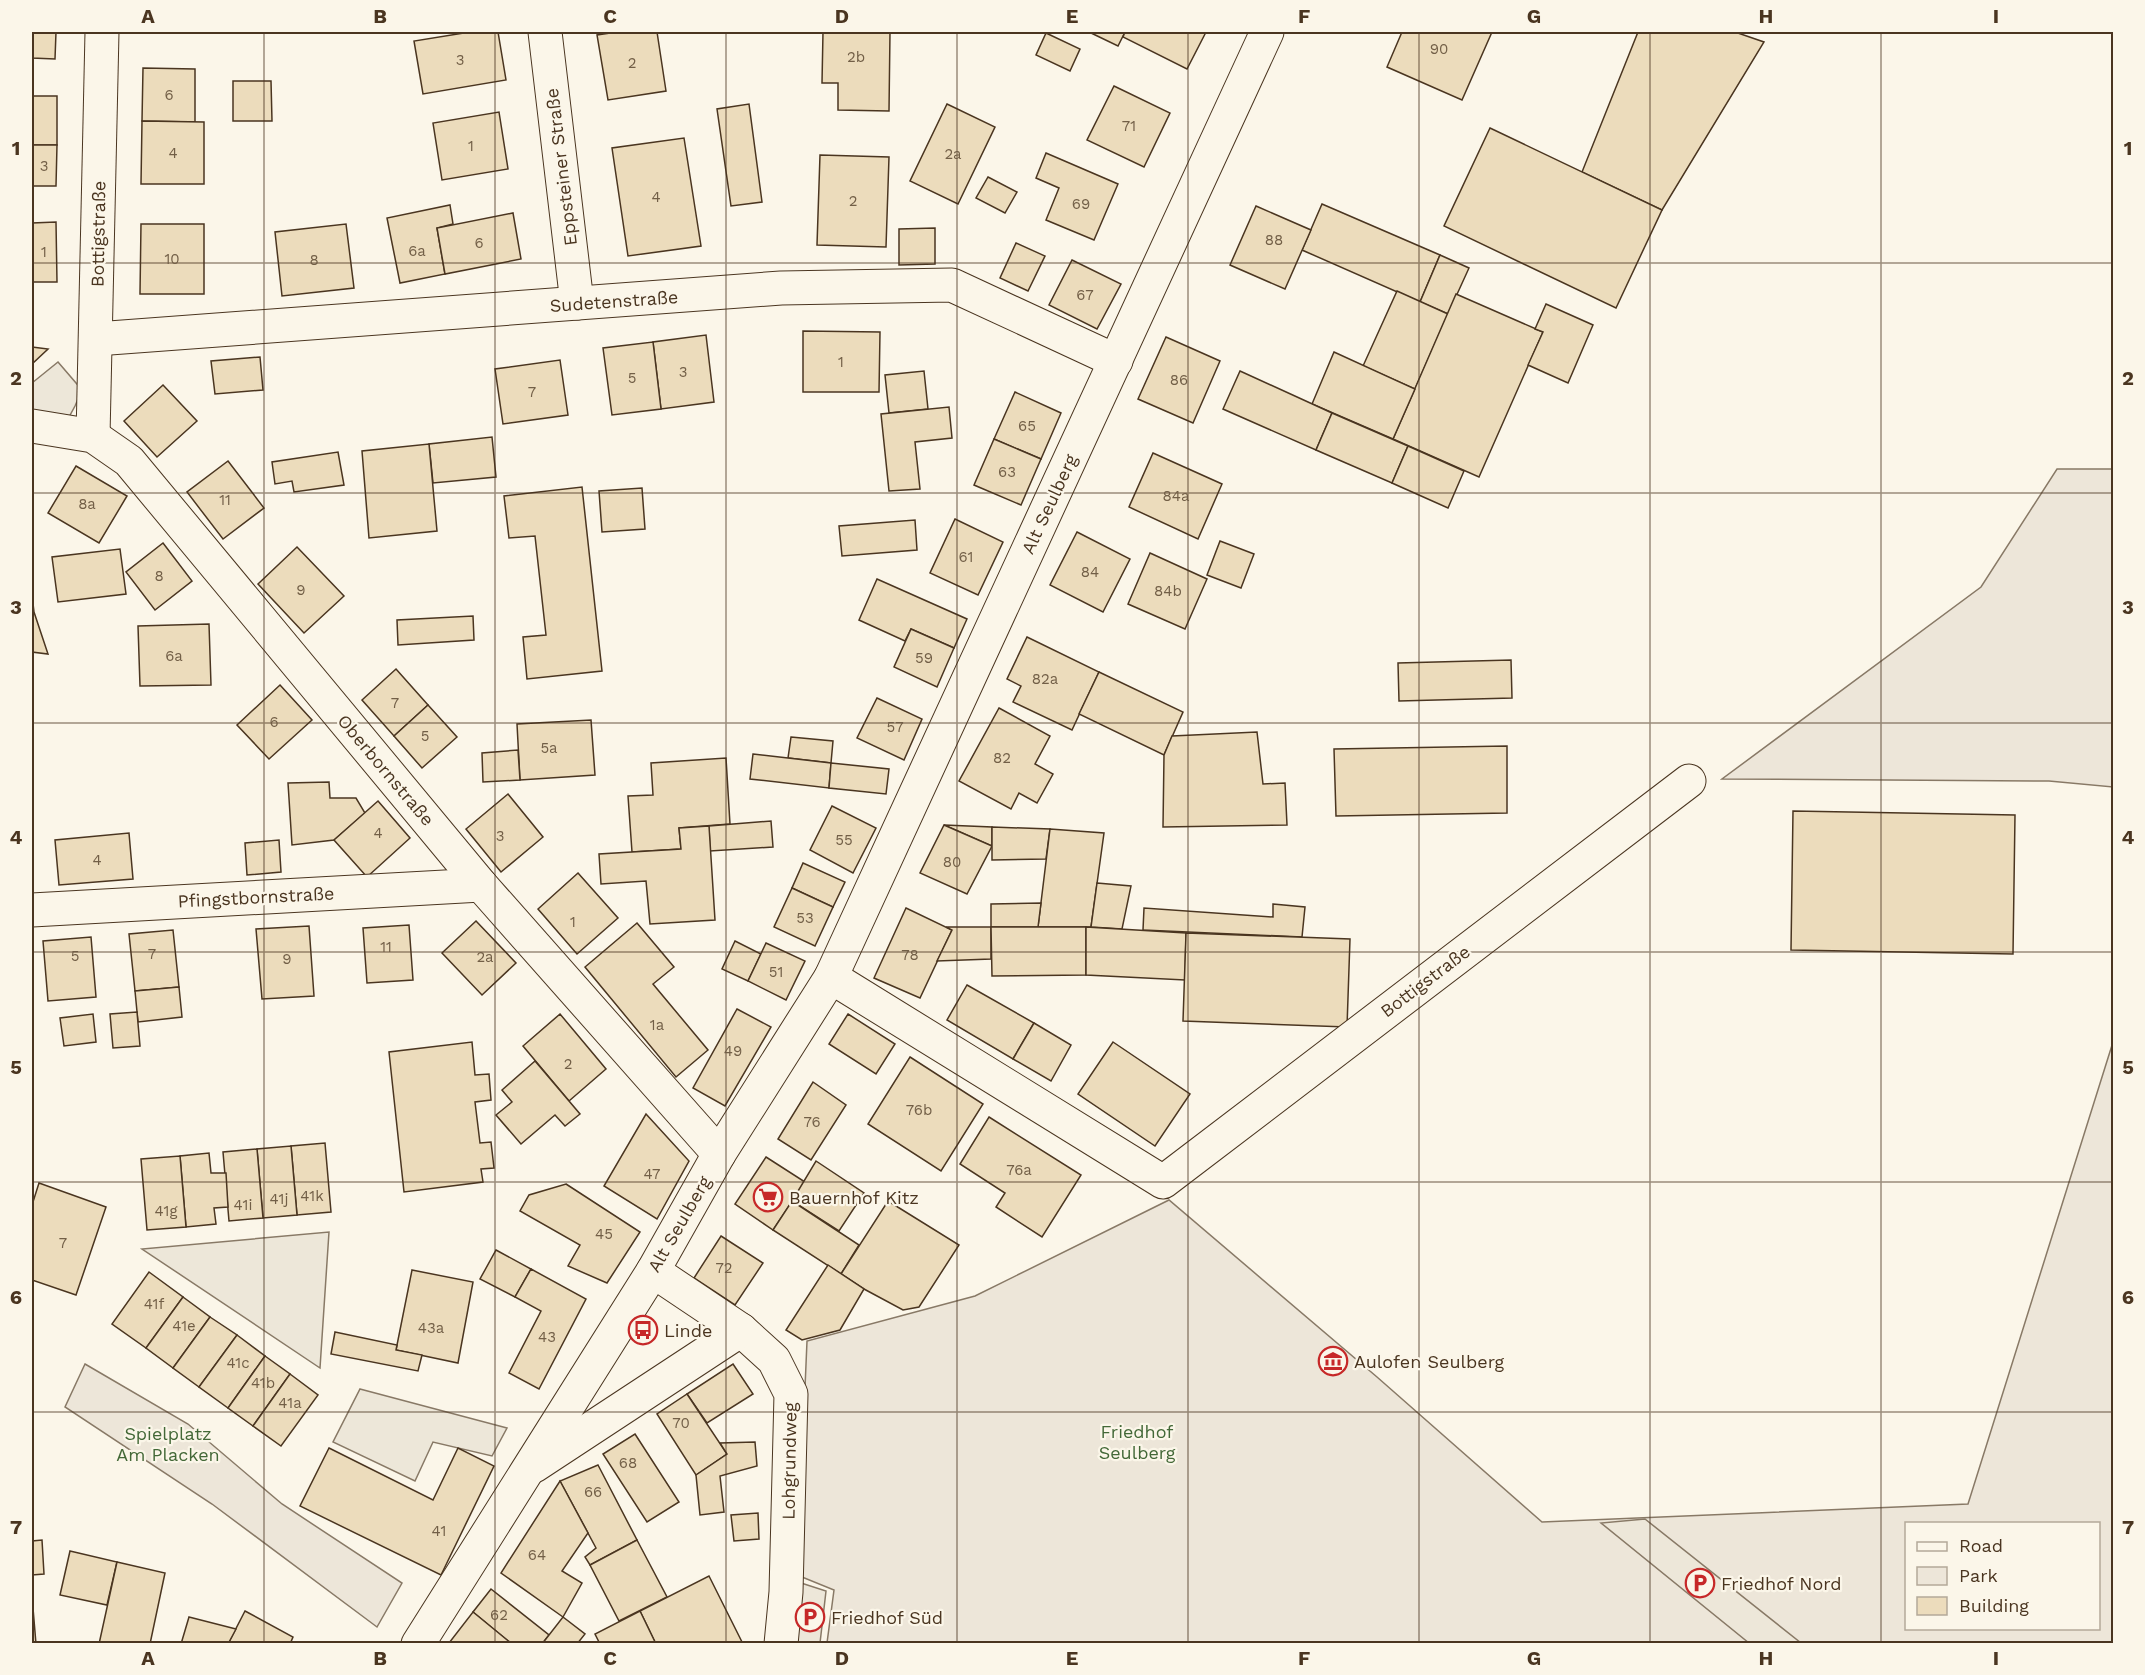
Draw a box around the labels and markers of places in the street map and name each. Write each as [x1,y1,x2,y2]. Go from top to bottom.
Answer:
supermarket icon: Bauernhof Kitz [752,1181,784,1213]
place label: Bauernhof Kitz [789,1187,919,1208]
bus stop icon: Linde [627,1314,659,1346]
place label: Linde [664,1320,712,1341]
museum icon: Aulofen Seulberg [1317,1345,1349,1377]
place label: Aulofen Seulberg [1354,1351,1505,1372]
parking icon: Friedhof Nord [1684,1567,1716,1599]
place label: Friedhof Nord [1721,1573,1842,1594]
parking icon: Friedhof Süd [794,1601,826,1633]
place label: Friedhof Süd [831,1607,943,1628]

